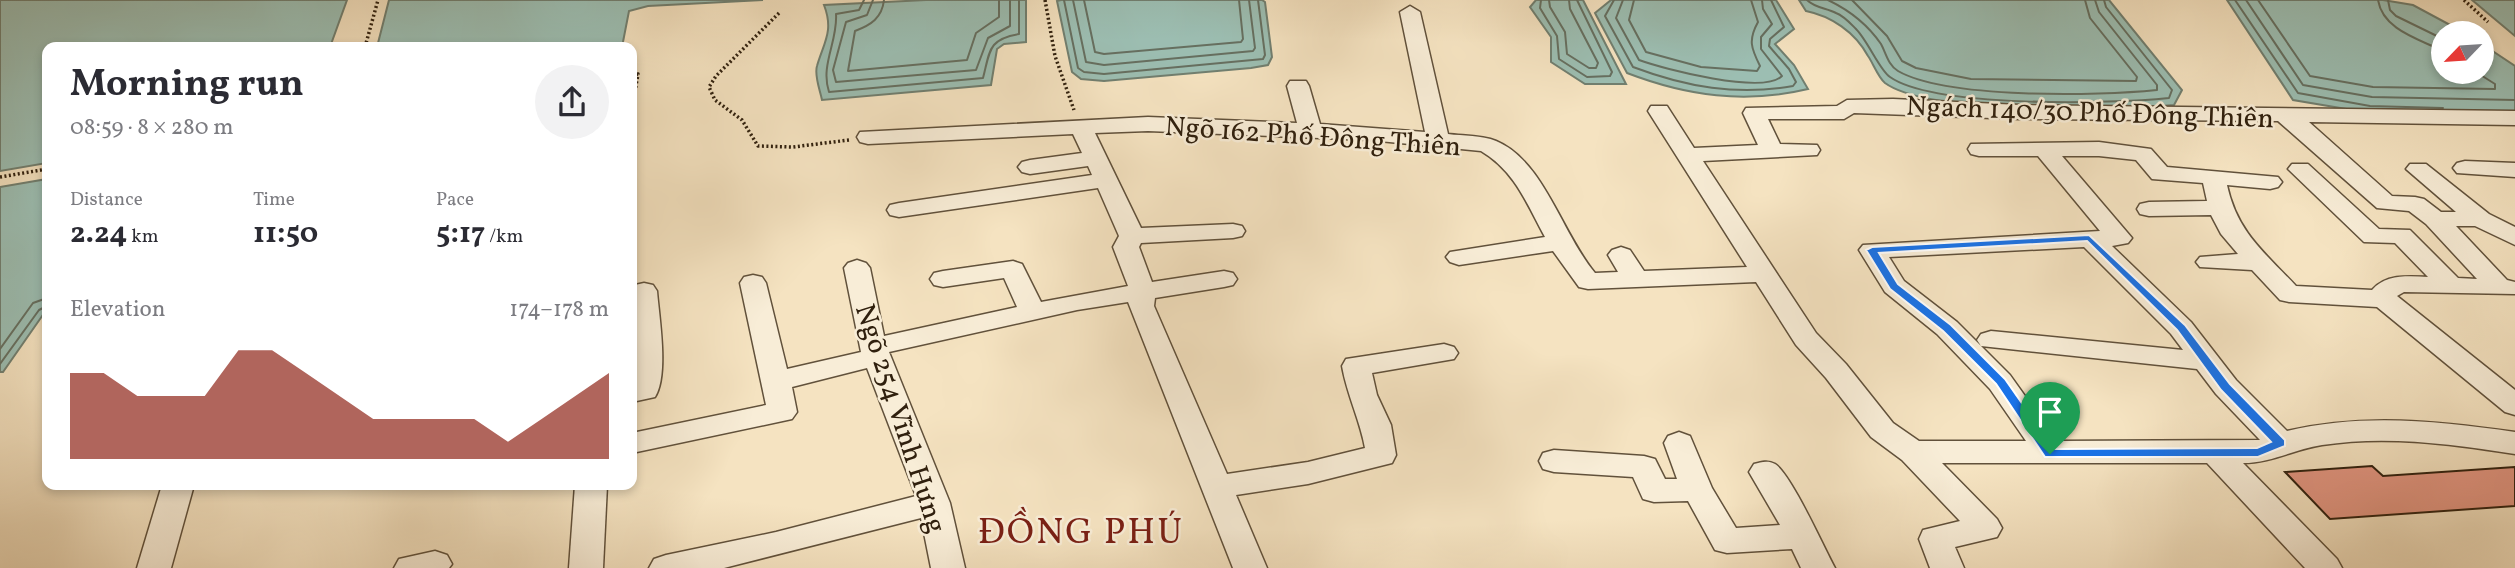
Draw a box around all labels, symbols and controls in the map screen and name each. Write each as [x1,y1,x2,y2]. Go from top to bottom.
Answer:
north arrow [2431,21,2494,84]
map controls [2431,21,2494,84]
text: Morning run [70,59,304,112]
button: share [535,65,609,139]
street label: Ngách 140/30 Phố Đông Thiên [1905,88,2275,139]
street label: Ngõ 162 Phố Đông Thiên [1163,108,1462,167]
text: 08:59 · 8 × 280 m [70,112,234,144]
text: Distance [70,187,143,213]
text: Time [253,187,295,213]
text: Pace [436,187,474,213]
text: 2.24 [70,213,127,255]
text: 11:50 [253,213,318,255]
text: 5:17 [436,213,485,255]
text: km [127,224,158,250]
text: /km [485,224,523,250]
text: Elevation [70,294,166,326]
text: 174–178 m [509,294,609,326]
street label: Ngõ 254 Vĩnh Hưng [844,299,955,538]
pin [2020,382,2080,454]
icon: arrive [2031,393,2069,431]
district label: ĐỒNG PHÚ [978,506,1184,559]

